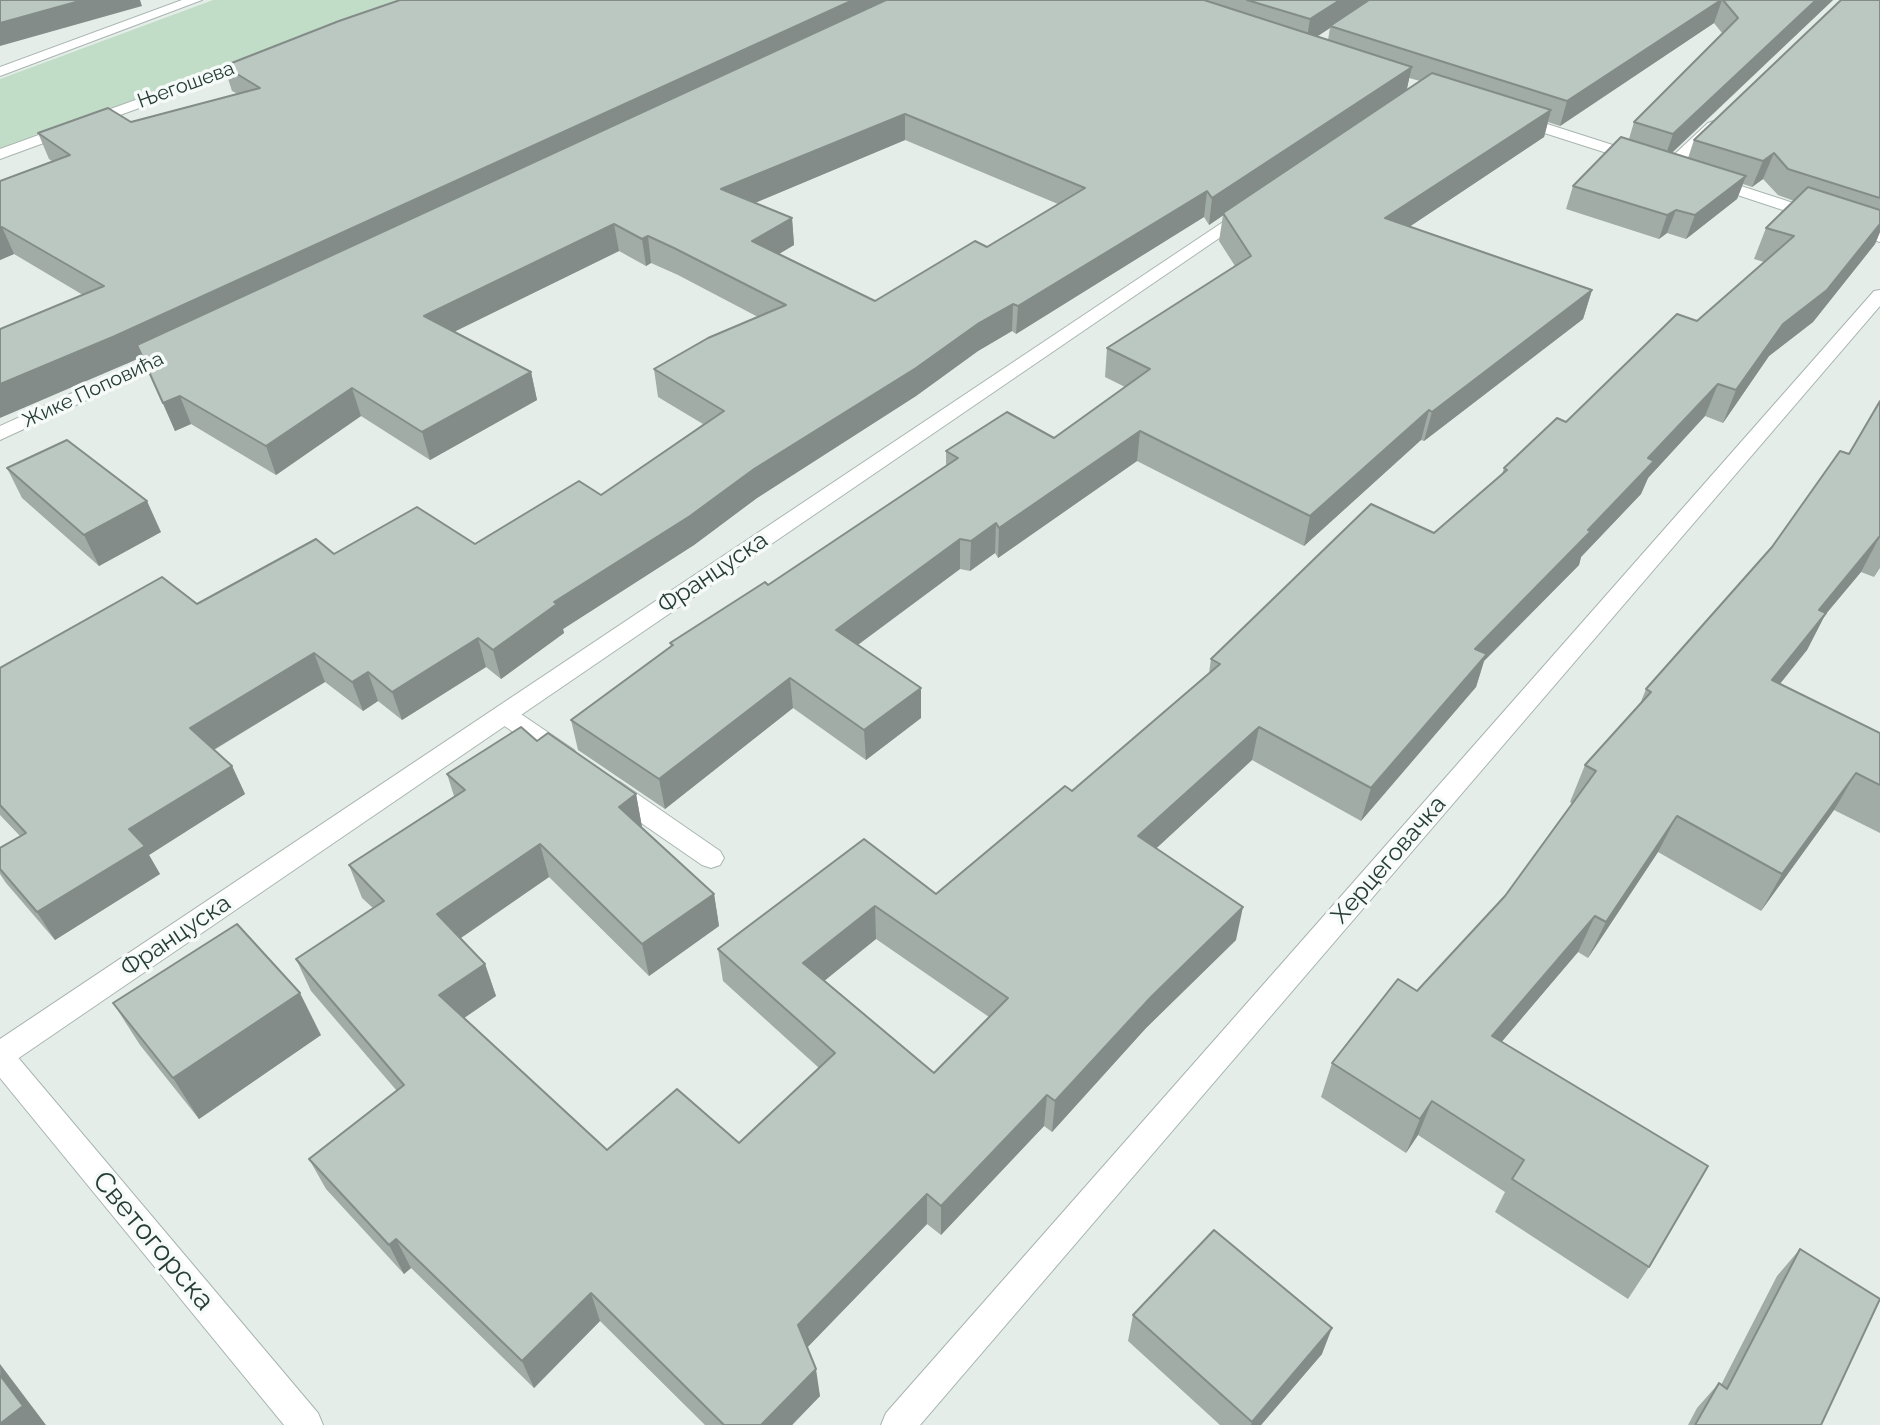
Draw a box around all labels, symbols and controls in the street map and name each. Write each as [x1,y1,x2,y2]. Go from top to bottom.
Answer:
street label: Његошева [134,56,238,114]
street label: Жике Поповића [19,347,167,433]
street label: Француска [653,526,773,620]
street label: Херцеговачка [1326,790,1452,930]
street label: Француска [116,889,236,983]
street label: Светогорска [85,1165,221,1317]

